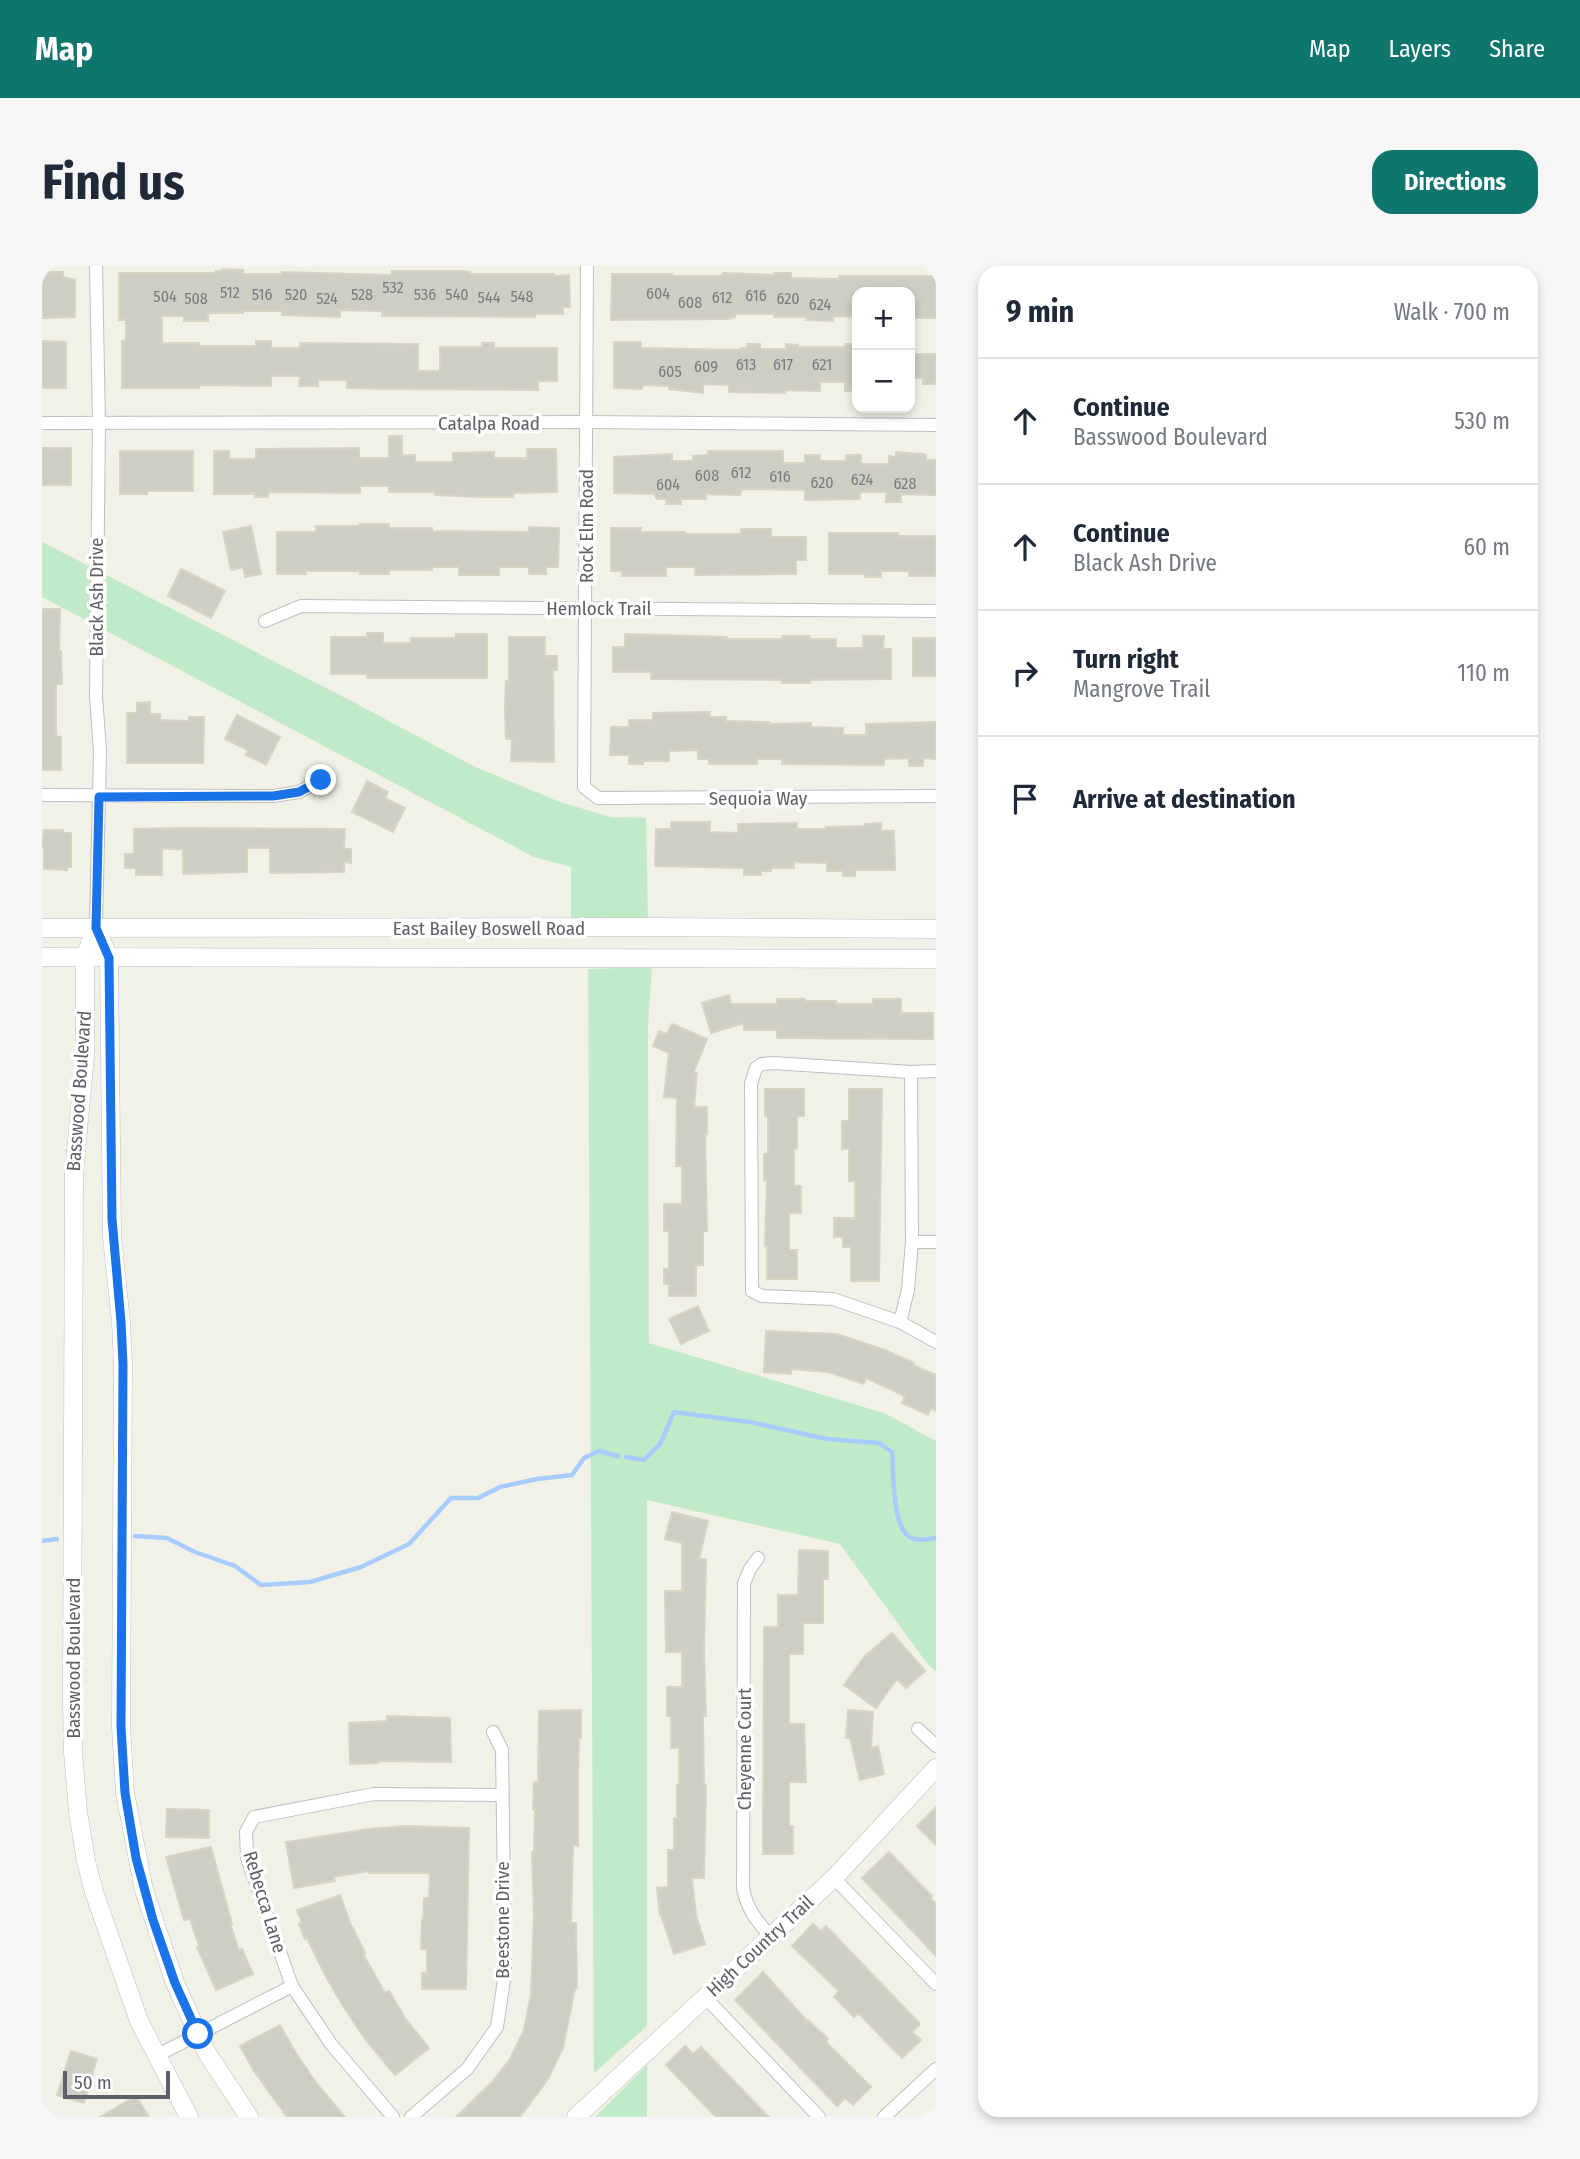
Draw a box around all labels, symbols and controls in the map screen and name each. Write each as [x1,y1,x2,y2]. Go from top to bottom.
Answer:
text: Map [35,29,93,69]
text: Map [1309,35,1351,63]
text: Layers [1389,35,1451,63]
text: Share [1489,35,1545,63]
button: Directions [1372,150,1538,214]
text: Find us [42,153,185,212]
house number: 532 [382,278,404,297]
house number: 512 [220,283,240,302]
house number: 604 [646,284,670,303]
house number: 516 [252,285,272,304]
house number: 520 [285,285,307,304]
house number: 528 [351,285,373,304]
house number: 536 [414,285,436,304]
house number: 540 [445,285,469,304]
house number: 616 [745,286,767,305]
house number: 504 [153,287,177,306]
house number: 548 [510,287,534,306]
map controls [852,287,915,413]
button: + [852,287,915,350]
house number: 544 [478,288,501,307]
house number: 612 [712,288,732,307]
house number: 508 [184,289,208,308]
house number: 524 [316,289,338,308]
house number: 620 [776,289,800,308]
house number: 608 [678,293,702,312]
text: 9 min [1006,294,1074,330]
house number: 624 [809,295,831,314]
text: Walk · 700 m [1394,298,1510,326]
button: − [852,350,915,413]
house number: 613 [736,355,756,374]
house number: 617 [773,355,793,374]
house number: 621 [812,355,832,374]
house number: 609 [694,357,718,376]
house number: 605 [658,362,682,381]
text: Continue [1073,392,1170,423]
icon: ahead [1006,402,1044,440]
text: 530 m [1454,407,1510,435]
street label: Catalpa Road [438,412,540,435]
text: Basswood Boulevard [1073,423,1268,451]
house number: 612 [731,463,751,482]
house number: 608 [695,466,719,485]
house number: 616 [769,467,791,486]
street label: Rock Elm Road [575,469,598,583]
house number: 624 [851,470,873,489]
house number: 620 [810,473,834,492]
house number: 628 [894,474,916,493]
house number: 604 [656,475,680,494]
text: Continue [1073,518,1170,549]
icon: ahead [1006,528,1044,566]
text: 60 m [1464,533,1510,561]
street label: Black Ash Drive [85,538,108,656]
text: Black Ash Drive [1073,549,1217,577]
street label: Hemlock Trail [546,597,652,620]
text: Turn right [1073,644,1179,675]
icon: right [1006,654,1044,692]
text: 110 m [1457,659,1510,687]
text: Mangrove Trail [1073,675,1210,703]
route end [305,764,336,795]
icon: arrive [1006,780,1044,818]
text: Arrive at destination [1073,784,1296,815]
street label: Sequoia Way [709,787,808,810]
street label: East Bailey Boswell Road [393,917,585,940]
street label: Basswood Boulevard [62,1010,96,1172]
street label: Basswood Boulevard [62,1578,85,1738]
street label: Cheyenne Court [733,1687,756,1810]
street label: Rebecca Lane [239,1848,291,1956]
street label: Beestone Drive [491,1861,514,1979]
street label: High Country Trail [702,1890,818,2002]
route start [182,2018,213,2049]
scale bar [63,2068,170,2100]
text: 50 m [74,2071,112,2094]

